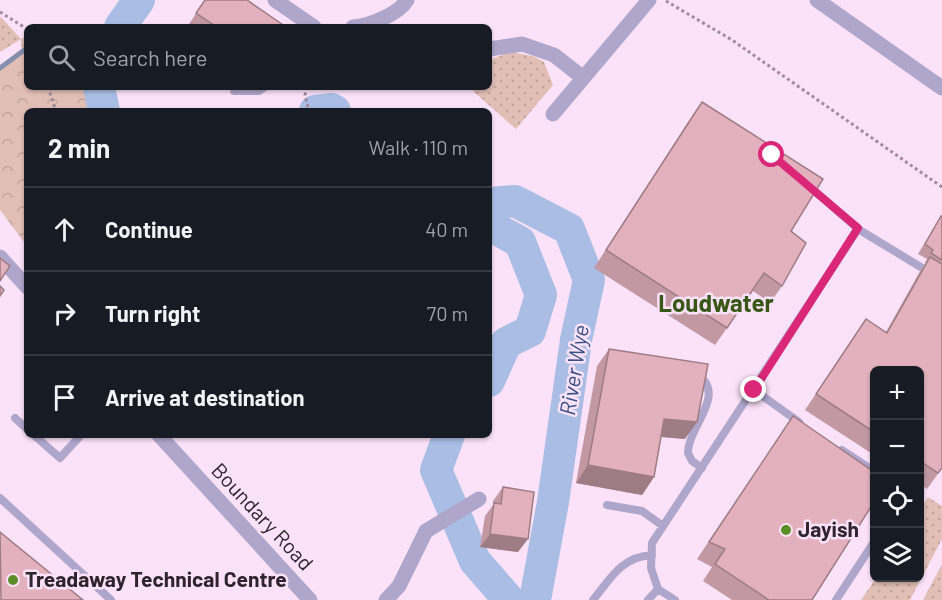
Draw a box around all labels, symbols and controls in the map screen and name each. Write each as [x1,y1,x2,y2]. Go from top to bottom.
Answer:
search box [24,24,492,90]
icon: search [45,41,78,74]
text: Search here [93,44,207,70]
text: 2 min [48,132,110,163]
text: Walk · 110 m [368,135,468,159]
route start [758,141,784,167]
icon: ahead [48,213,81,246]
text: Continue [105,216,193,242]
text: 40 m [425,217,468,241]
district label: Loudwater [658,288,774,317]
icon: right [48,297,81,330]
text: Turn right [105,300,200,326]
text: 70 m [427,301,468,325]
water label: River Wye [553,323,593,417]
map controls [870,366,924,582]
button: + [870,366,924,420]
route end [740,376,766,402]
icon: arrive [48,381,81,414]
text: Arrive at destination [105,384,304,410]
button: − [870,420,924,474]
street label: Boundary Road [207,457,319,575]
button: locate [870,474,924,528]
place label: Jayish [798,516,859,541]
marker: Jayish [779,523,793,537]
button: layers [870,528,924,582]
place label: Treadaway Technical Centre [25,566,287,591]
marker: Treadaway Technical Centre [6,573,20,587]

